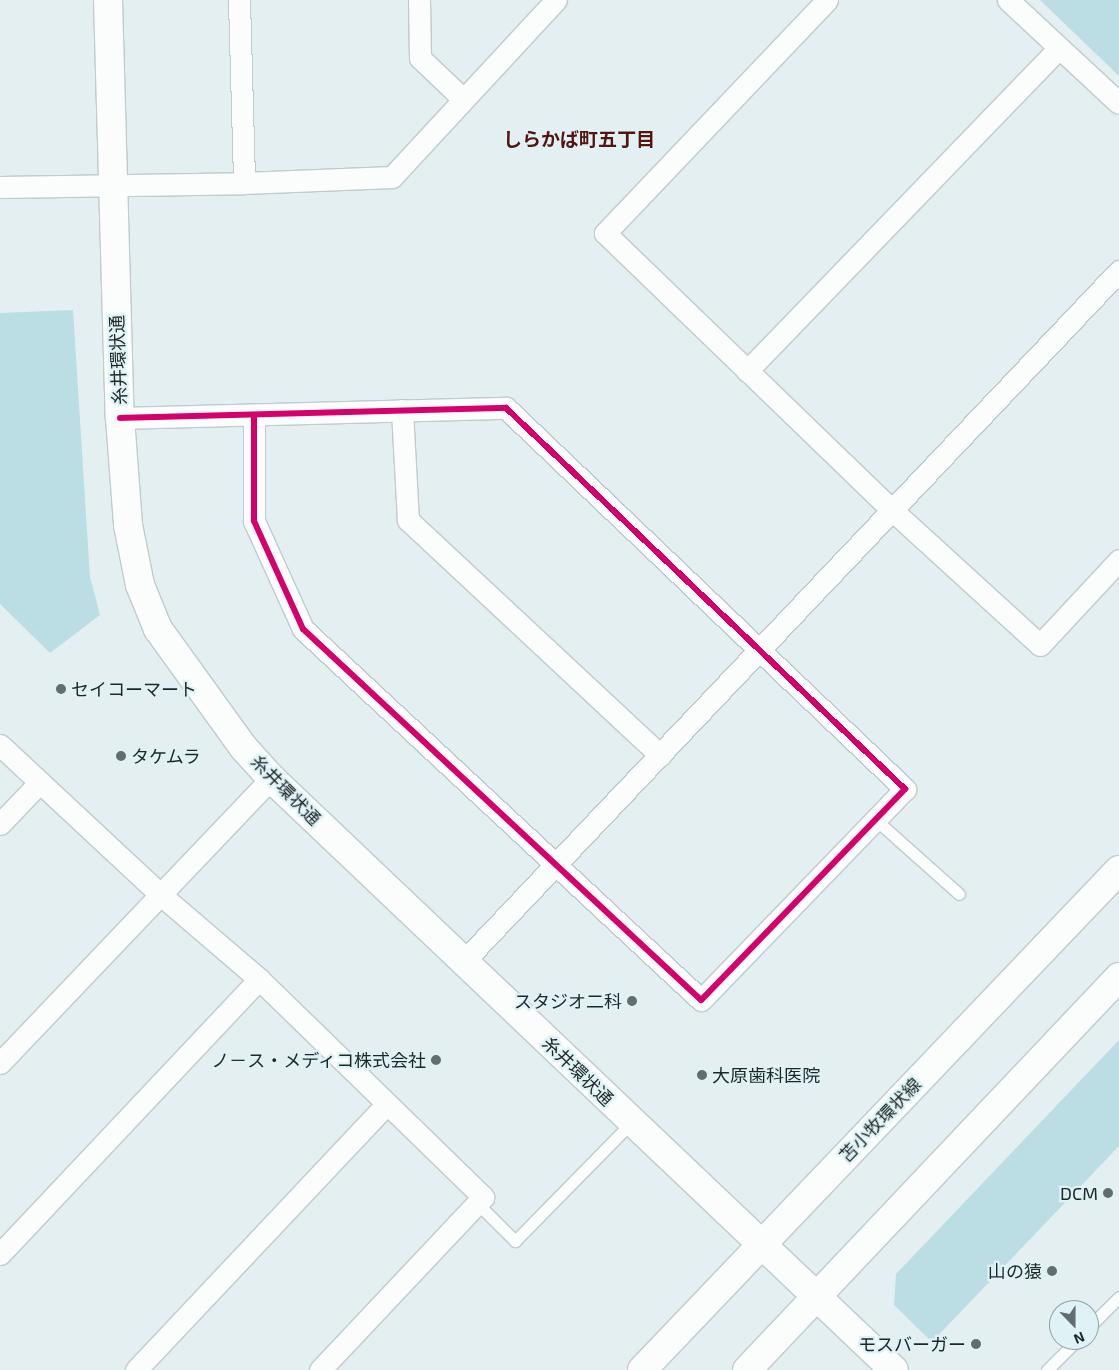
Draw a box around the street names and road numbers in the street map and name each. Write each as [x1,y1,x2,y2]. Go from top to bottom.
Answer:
street label: 糸井環状通 [106,315,130,405]
street label: 糸井環状通 [247,751,325,829]
street label: 糸井環状通 [538,1032,618,1110]
street label: 苫小牧環状線 [835,1074,925,1166]

